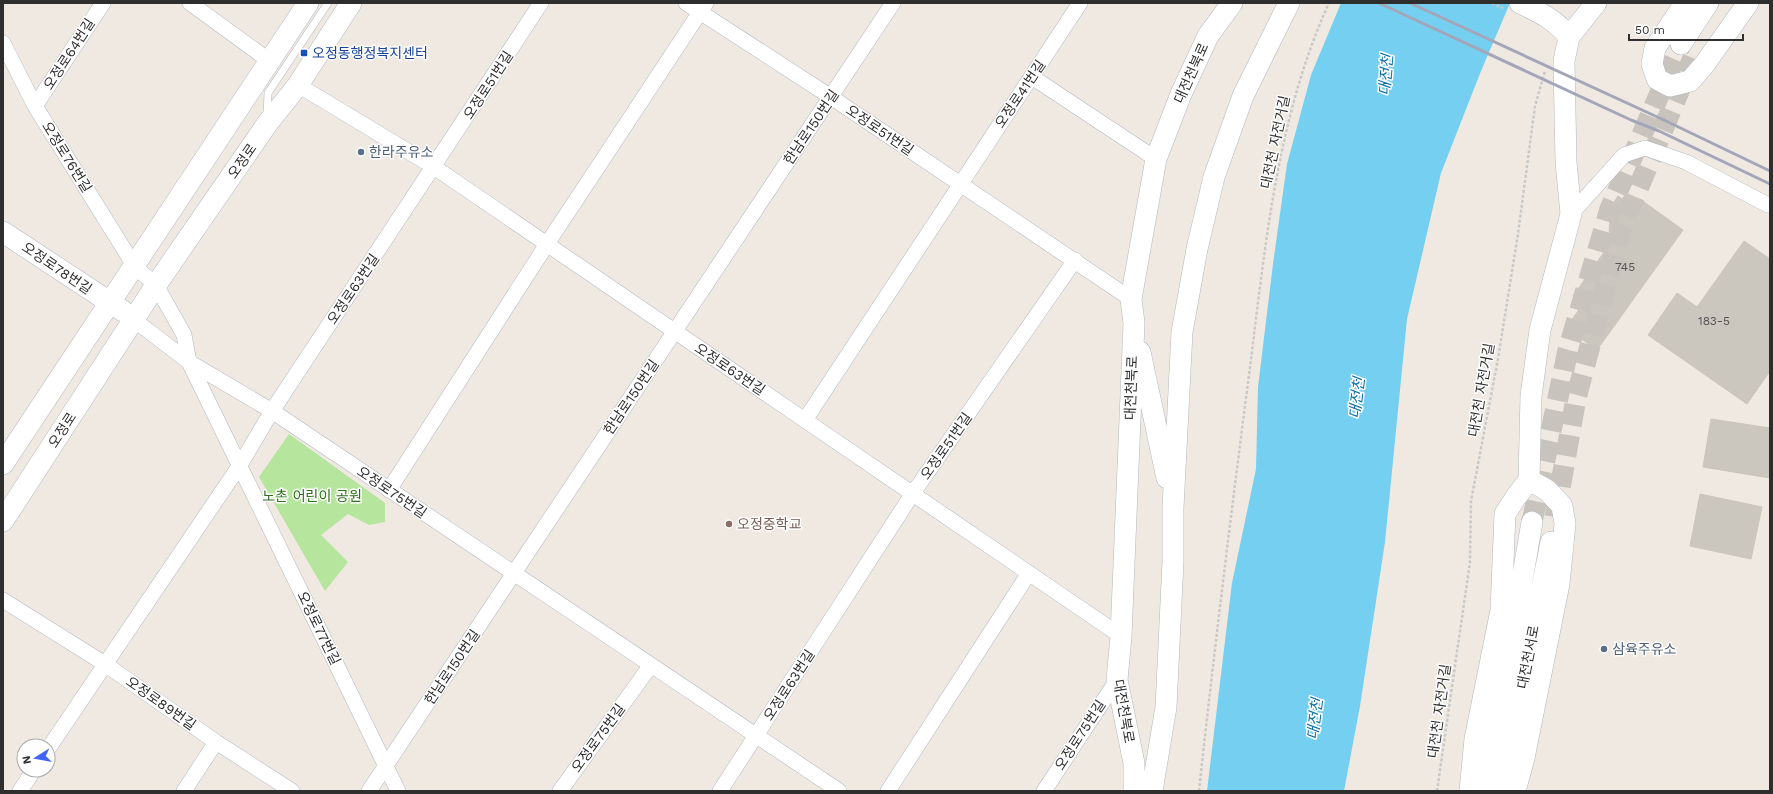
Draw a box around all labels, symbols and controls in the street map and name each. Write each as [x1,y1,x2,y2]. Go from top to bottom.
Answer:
street label: 오정로64번길 [40,15,98,93]
scale bar [1629,16,1743,42]
text: 50 m [1635,23,1665,37]
street label: 대전천북로 [1171,40,1211,106]
place label: 오정동행정복지센터 [312,45,428,61]
marker: 오정동행정복지센터 [299,48,309,58]
street label: 오정로51번길 [460,48,516,122]
water label: 대전천 [1375,51,1397,96]
street label: 오정로41번길 [992,57,1048,131]
street label: 한남로150번길 [780,87,842,167]
street label: 대전천 자전거길 [1257,94,1293,190]
street label: 오정로51번길 [843,102,917,158]
street label: 오정로76번길 [39,119,95,195]
street label: 오정로 [224,140,260,181]
place label: 한라주유소 [369,144,434,160]
marker: 한라주유소 [356,147,366,157]
street label: 오정로78번길 [19,239,95,297]
street label: 오정로63번길 [324,251,382,327]
house number: 745 [1615,260,1635,274]
house number: 183-5 [1698,314,1730,328]
street label: 오정로63번길 [692,340,768,398]
street label: 대전천 자전거길 [1465,342,1497,438]
street label: 대전천북로 [1122,355,1140,420]
street label: 한남로150번길 [600,357,662,437]
water label: 대전천 [1346,374,1369,420]
street label: 오정로 [45,409,79,451]
street label: 오정로51번길 [917,409,975,483]
street label: 오정로75번길 [354,463,430,521]
park label: 노촌 어린이 공원 [262,488,362,504]
place label: 오정중학교 [737,516,802,532]
marker: 오정중학교 [724,519,734,529]
street label: 오정로77번길 [294,588,344,668]
street label: 대전천서로 [1514,624,1542,690]
street label: 한남로150번길 [421,627,483,707]
place label: 삼육주유소 [1612,641,1677,657]
marker: 삼육주유소 [1599,644,1609,654]
street label: 오정로63번길 [760,647,818,723]
street label: 대전천 자전거길 [1424,663,1454,759]
street label: 오정로89번길 [123,673,199,733]
street label: 대전천북로 [1111,678,1137,744]
water label: 대전천 [1304,695,1327,741]
street label: 오정로75번길 [1051,697,1109,773]
street label: 오정로75번길 [568,701,628,775]
north arrow [16,738,56,778]
text: N [20,755,34,765]

